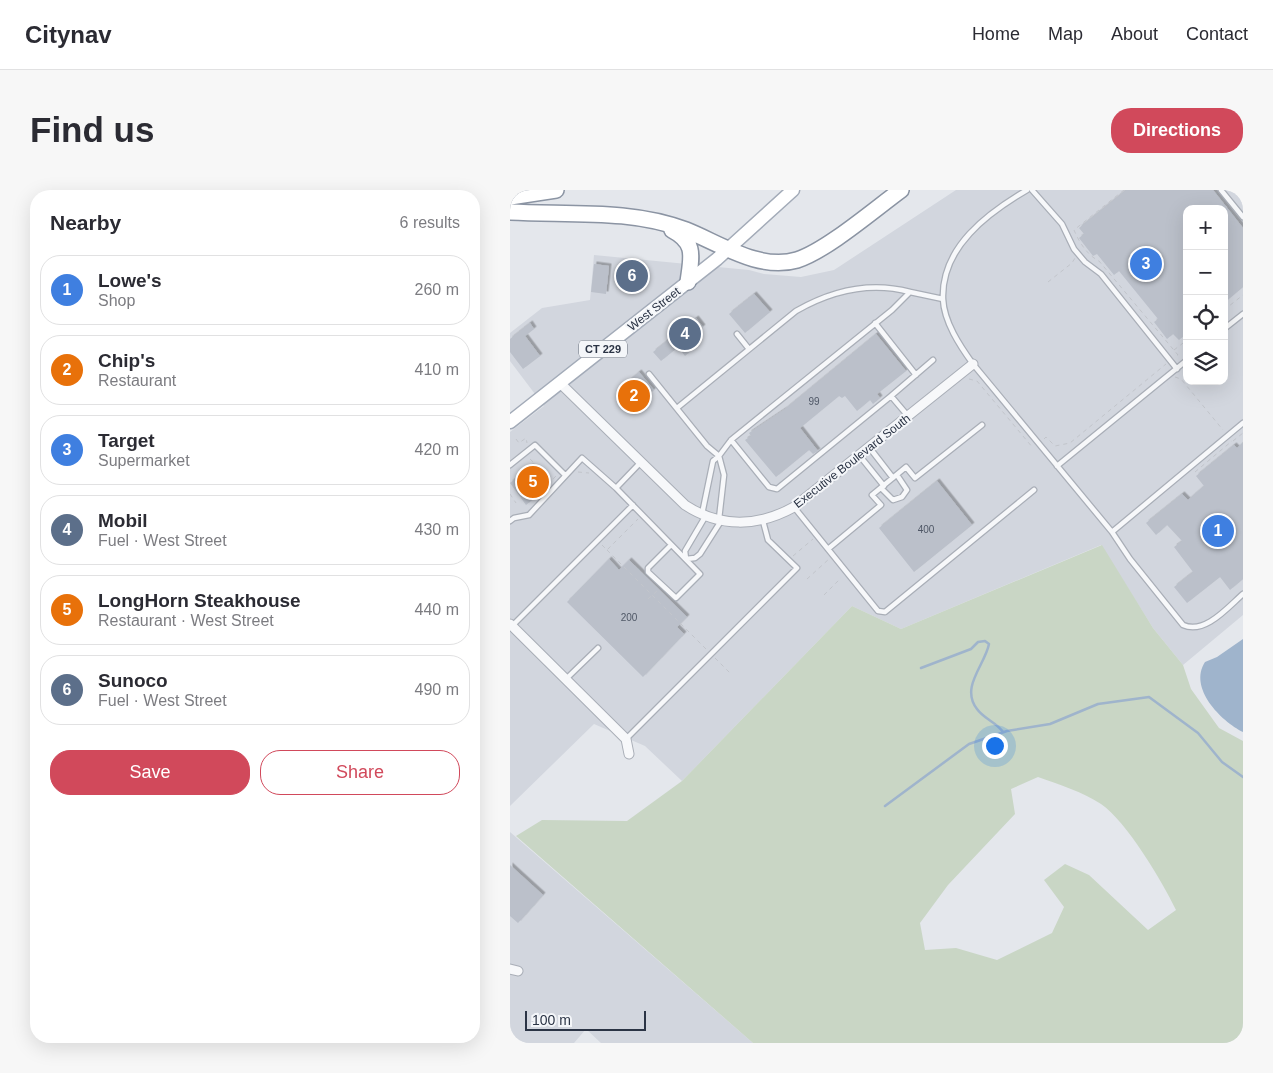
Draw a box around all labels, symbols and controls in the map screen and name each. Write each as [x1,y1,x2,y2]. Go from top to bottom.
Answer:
text: Citynav [25,21,112,48]
text: Home [972,24,1020,44]
text: Map [1048,24,1083,44]
text: About [1111,24,1158,44]
text: Contact [1186,24,1248,44]
button: Directions [1111,108,1243,153]
text: Find us [30,110,154,149]
map controls [1183,205,1228,385]
button: + [1183,205,1228,250]
text: Nearby [50,211,121,234]
text: 6 results [400,214,460,231]
pin: 3 [1130,245,1162,283]
button: − [1183,250,1228,295]
pin: 6 [616,257,648,295]
text: Lowe's [98,270,162,291]
text: 1 [63,281,71,298]
text: 260 m [415,281,459,298]
street label: West Street [625,284,683,334]
text: Shop [98,292,135,309]
button: locate [1183,295,1228,340]
pin: 4 [669,315,701,353]
road number: CT 229 [579,340,627,358]
button: layers [1183,340,1228,385]
text: Chip's [98,350,155,371]
text: 2 [63,361,71,378]
text: 410 m [415,361,459,378]
text: Restaurant [98,372,176,389]
pin: 2 [618,377,650,415]
house number: 99 [808,396,820,407]
street label: Executive Boulevard South [791,411,913,511]
text: Target [98,430,155,451]
text: 3 [63,441,71,458]
text: 420 m [415,441,459,458]
text: Supermarket [98,452,190,469]
pin: 5 [517,463,549,501]
text: Mobil [98,510,148,531]
pin: 1 [1202,512,1234,550]
text: 4 [63,521,71,538]
text: 430 m [415,521,459,538]
house number: 400 [918,524,935,535]
text: Fuel · West Street [98,532,227,549]
text: LongHorn Steakhouse [98,590,301,611]
text: 5 [63,601,71,618]
text: 440 m [415,601,459,618]
text: Restaurant · West Street [98,612,274,629]
house number: 200 [621,612,638,623]
text: Sunoco [98,670,168,691]
text: 6 [63,681,71,698]
text: 490 m [415,681,459,698]
text: Fuel · West Street [98,692,227,709]
your location [982,733,1008,759]
button: Save [50,750,250,795]
button: Share [260,750,460,795]
scale bar [525,1008,646,1031]
text: 100 m [532,1012,571,1028]

